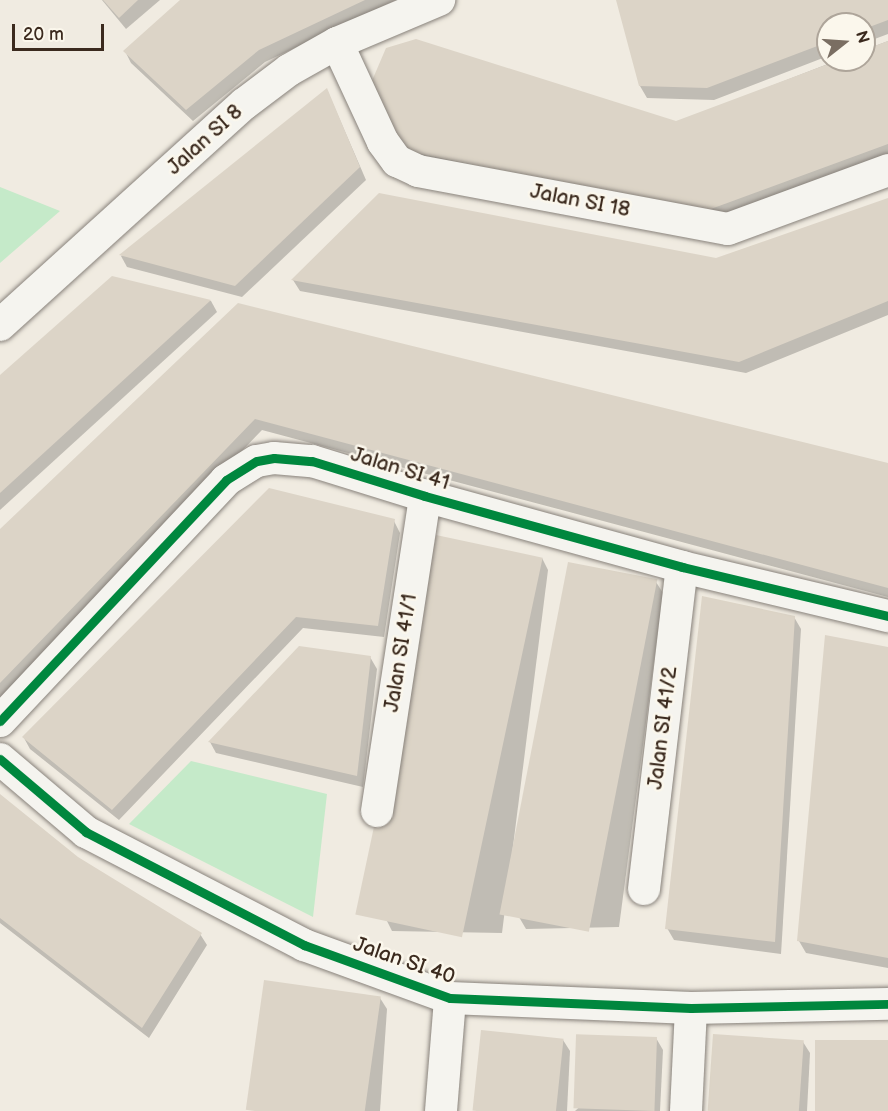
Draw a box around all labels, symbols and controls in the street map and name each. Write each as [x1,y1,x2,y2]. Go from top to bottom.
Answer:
scale bar [15,12,106,50]
north arrow [816,12,876,72]
text: 20 m [23,24,64,45]
text: N [851,29,873,46]
street label: Jalan SI 8 [162,99,248,181]
street label: Jalan SI 18 [528,179,632,223]
street label: Jalan SI 41 [347,442,453,496]
street label: Jalan SI 41/1 [379,592,423,714]
street label: Jalan SI 41/2 [643,665,683,791]
street label: Jalan SI 40 [350,932,458,990]

